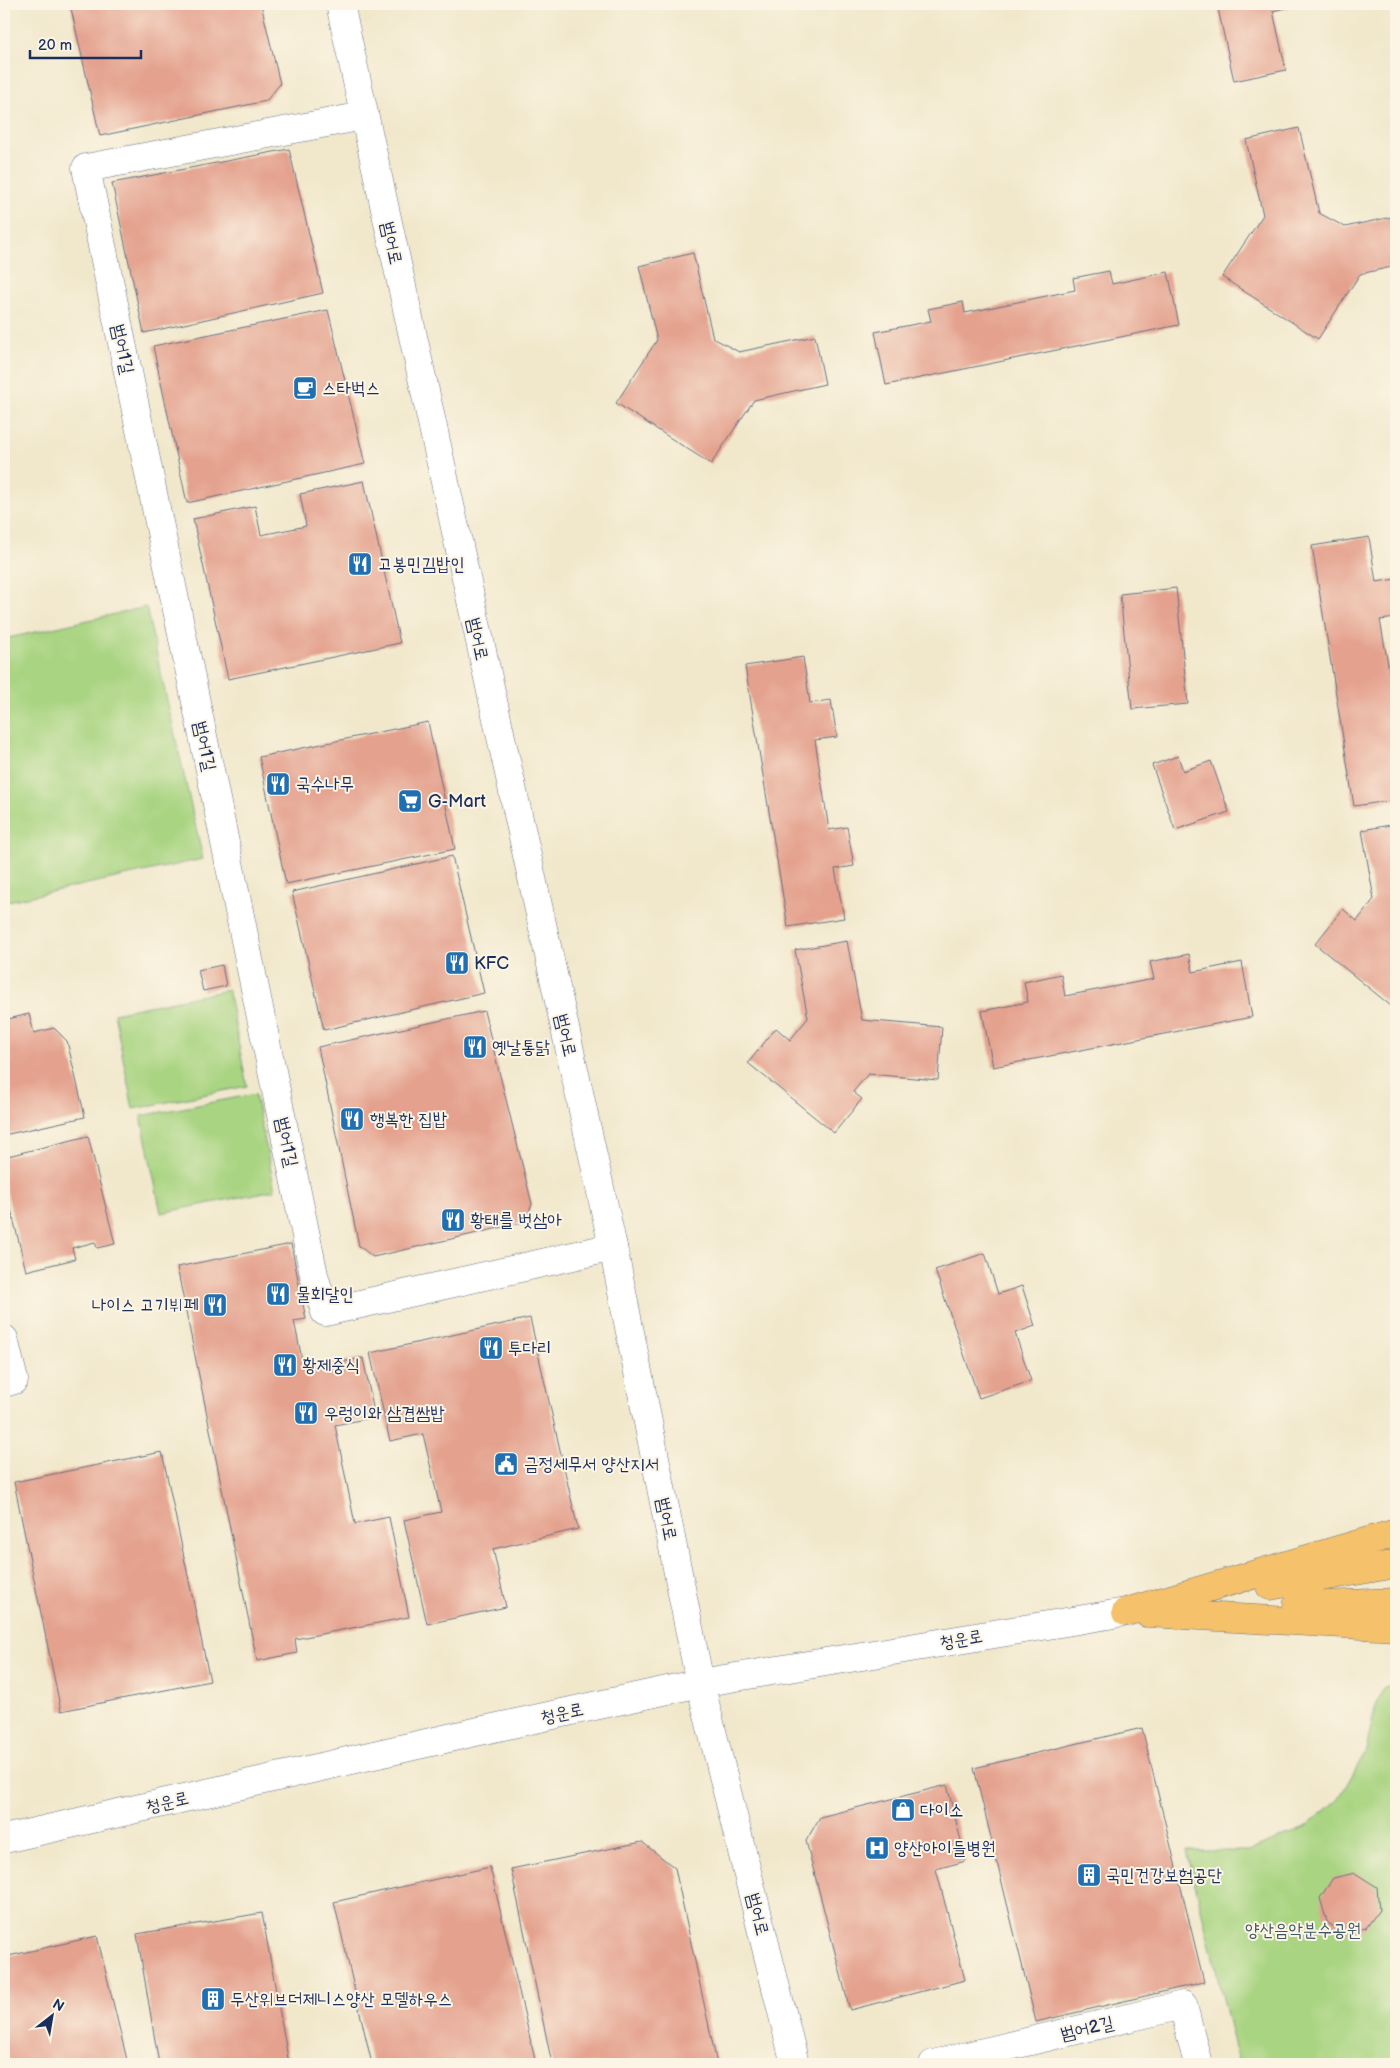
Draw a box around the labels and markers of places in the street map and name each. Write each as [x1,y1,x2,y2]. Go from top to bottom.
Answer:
cafe icon: 스타벅스 [292,375,318,401]
place label: 스타벅스 [322,378,380,399]
restaurant icon: 고봉민김밥인 [347,551,373,577]
place label: 고봉민김밥인 [378,554,465,575]
restaurant icon: 국수나무 [265,771,291,797]
place label: 국수나무 [296,774,354,795]
supermarket icon: G-Mart [397,788,423,814]
place label: G-Mart [428,791,487,812]
restaurant icon: KFC [444,950,470,976]
place label: KFC [474,953,509,974]
restaurant icon: 옛날통닭 [462,1034,488,1060]
place label: 옛날통닭 [492,1037,550,1058]
restaurant icon: 행복한 집밥 [339,1106,365,1132]
place label: 행복한 집밥 [370,1109,448,1130]
restaurant icon: 황태를 벗삼아 [440,1207,466,1233]
place label: 황태를 벗삼아 [470,1210,562,1231]
restaurant icon: 물회달인 [265,1281,291,1307]
place label: 물회달인 [296,1284,354,1305]
restaurant icon: 나이스 고기뷔페 [202,1292,228,1318]
place label: 나이스 고기뷔페 [92,1295,199,1316]
restaurant icon: 투다리 [478,1335,504,1361]
place label: 투다리 [508,1338,551,1359]
restaurant icon: 황제중식 [272,1352,298,1378]
place label: 황제중식 [302,1355,360,1376]
restaurant icon: 우렁이와 삼겹쌈밥 [293,1400,319,1426]
place label: 우렁이와 삼겹쌈밥 [324,1403,445,1424]
public building icon: 금정세무서 양산지서 [493,1451,519,1477]
place label: 금정세무서 양산지서 [524,1454,659,1475]
shop icon: 다이소 [890,1797,916,1823]
place label: 다이소 [920,1800,963,1821]
hospital icon: 양산아이들병원 [864,1835,890,1861]
place label: 양산아이들병원 [894,1838,995,1859]
building icon: 국민건강보험공단 [1076,1862,1102,1888]
place label: 국민건강보험공단 [1106,1865,1222,1886]
building icon: 두산위브더제니스양산 모델하우스 [200,1986,226,2012]
place label: 두산위브더제니스양산 모델하우스 [230,1989,452,2010]

